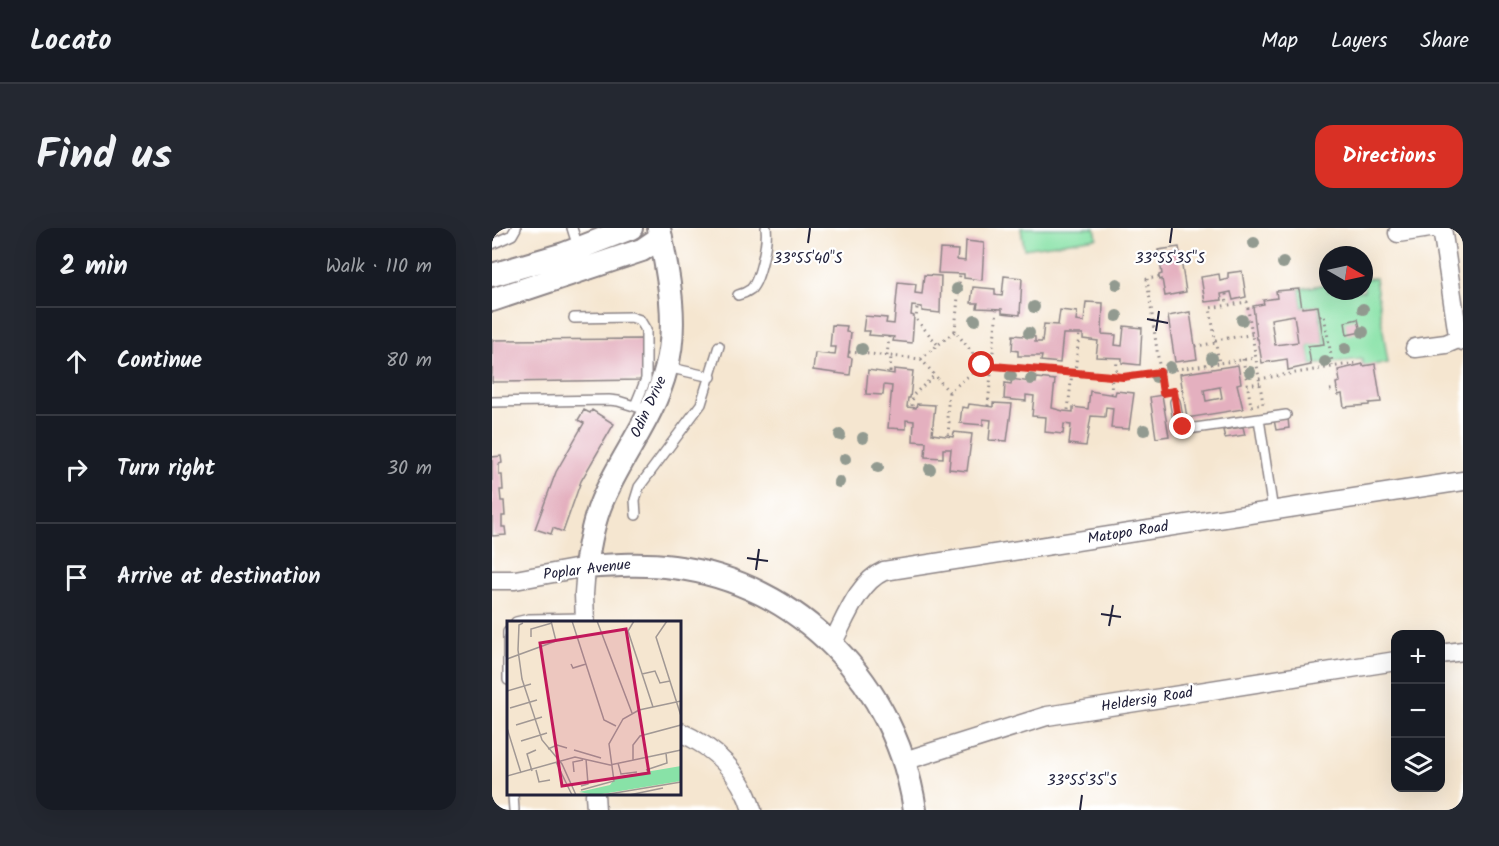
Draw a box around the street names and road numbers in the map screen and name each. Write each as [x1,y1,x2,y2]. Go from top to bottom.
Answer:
street label: Odin Drive [624,372,674,442]
street label: Matopo Road [1086,515,1171,551]
street label: Poplar Avenue [542,553,632,587]
street label: Heldersig Road [1099,681,1195,719]

